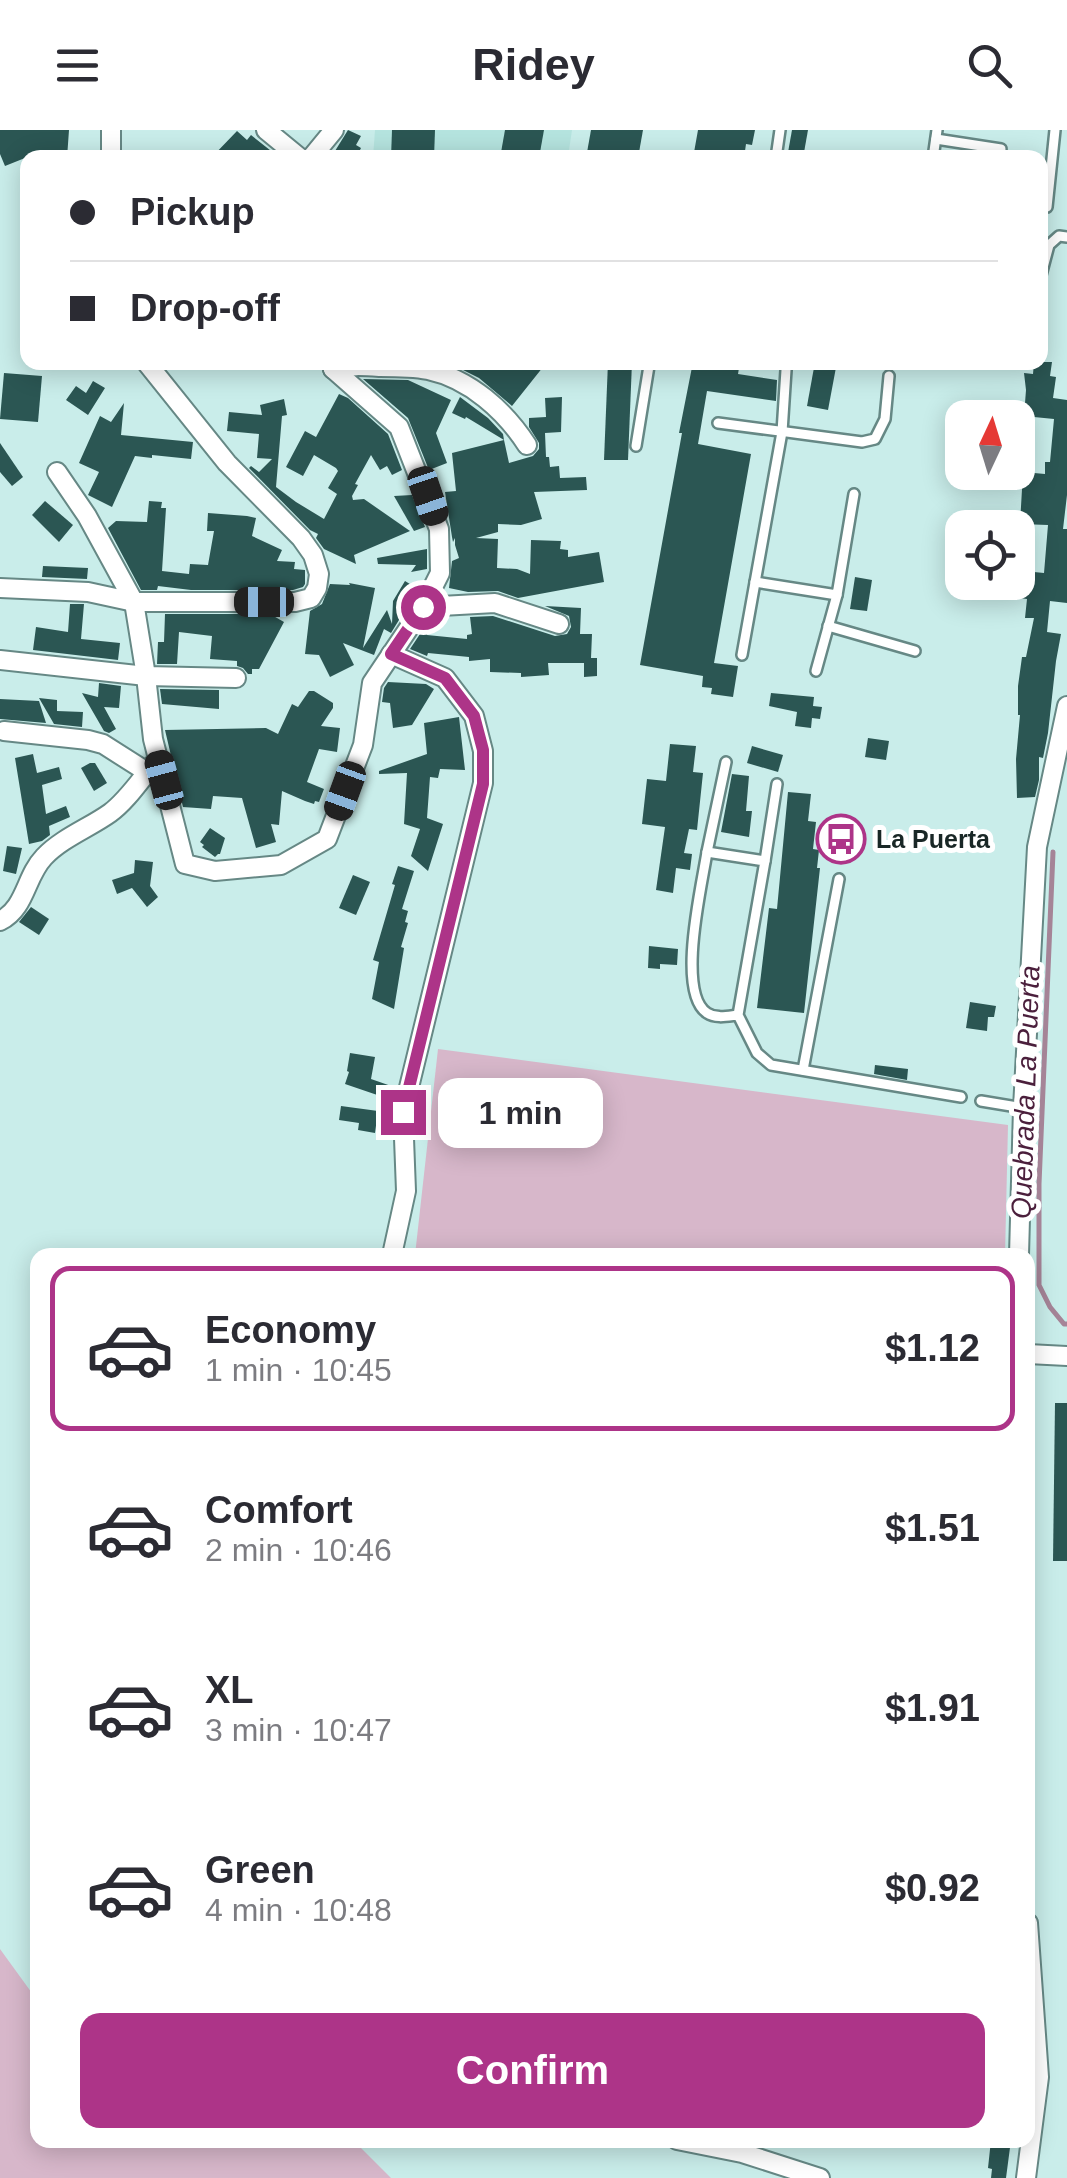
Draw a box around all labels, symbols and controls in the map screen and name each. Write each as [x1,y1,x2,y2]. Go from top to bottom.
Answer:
icon: menu [50,38,105,93]
icon: search [962,38,1017,93]
text: Ridey [472,39,595,90]
text: Pickup [130,191,255,233]
text: Drop-off [130,287,280,329]
north arrow [945,400,1035,490]
map controls [945,400,1035,600]
car [404,463,452,529]
button: locate [945,510,1035,600]
route start [401,585,446,630]
car [234,587,294,617]
car [142,747,186,813]
car [321,758,369,824]
bus stop icon: La Puerta [815,813,867,865]
place label: La Puerta [876,825,991,853]
water label: Quebrada La Puerta [1006,965,1045,1219]
callout: 1 min [438,1077,603,1147]
route end [381,1090,426,1135]
text: 1 min [479,1095,562,1131]
icon: car [85,1304,175,1394]
text: Economy [205,1309,376,1351]
text: $1.12 [885,1327,980,1369]
text: 1 min · 10:45 [205,1352,392,1388]
icon: car [85,1484,175,1574]
text: Comfort [205,1489,353,1531]
text: $1.51 [885,1507,980,1549]
text: 2 min · 10:46 [205,1532,392,1568]
icon: car [85,1664,175,1754]
text: XL [205,1669,254,1711]
text: $1.91 [885,1687,980,1729]
text: 3 min · 10:47 [205,1712,392,1748]
icon: car [85,1844,175,1934]
text: Green [205,1849,315,1891]
text: $0.92 [885,1867,980,1909]
text: 4 min · 10:48 [205,1892,392,1928]
button: Confirm [80,2013,985,2128]

